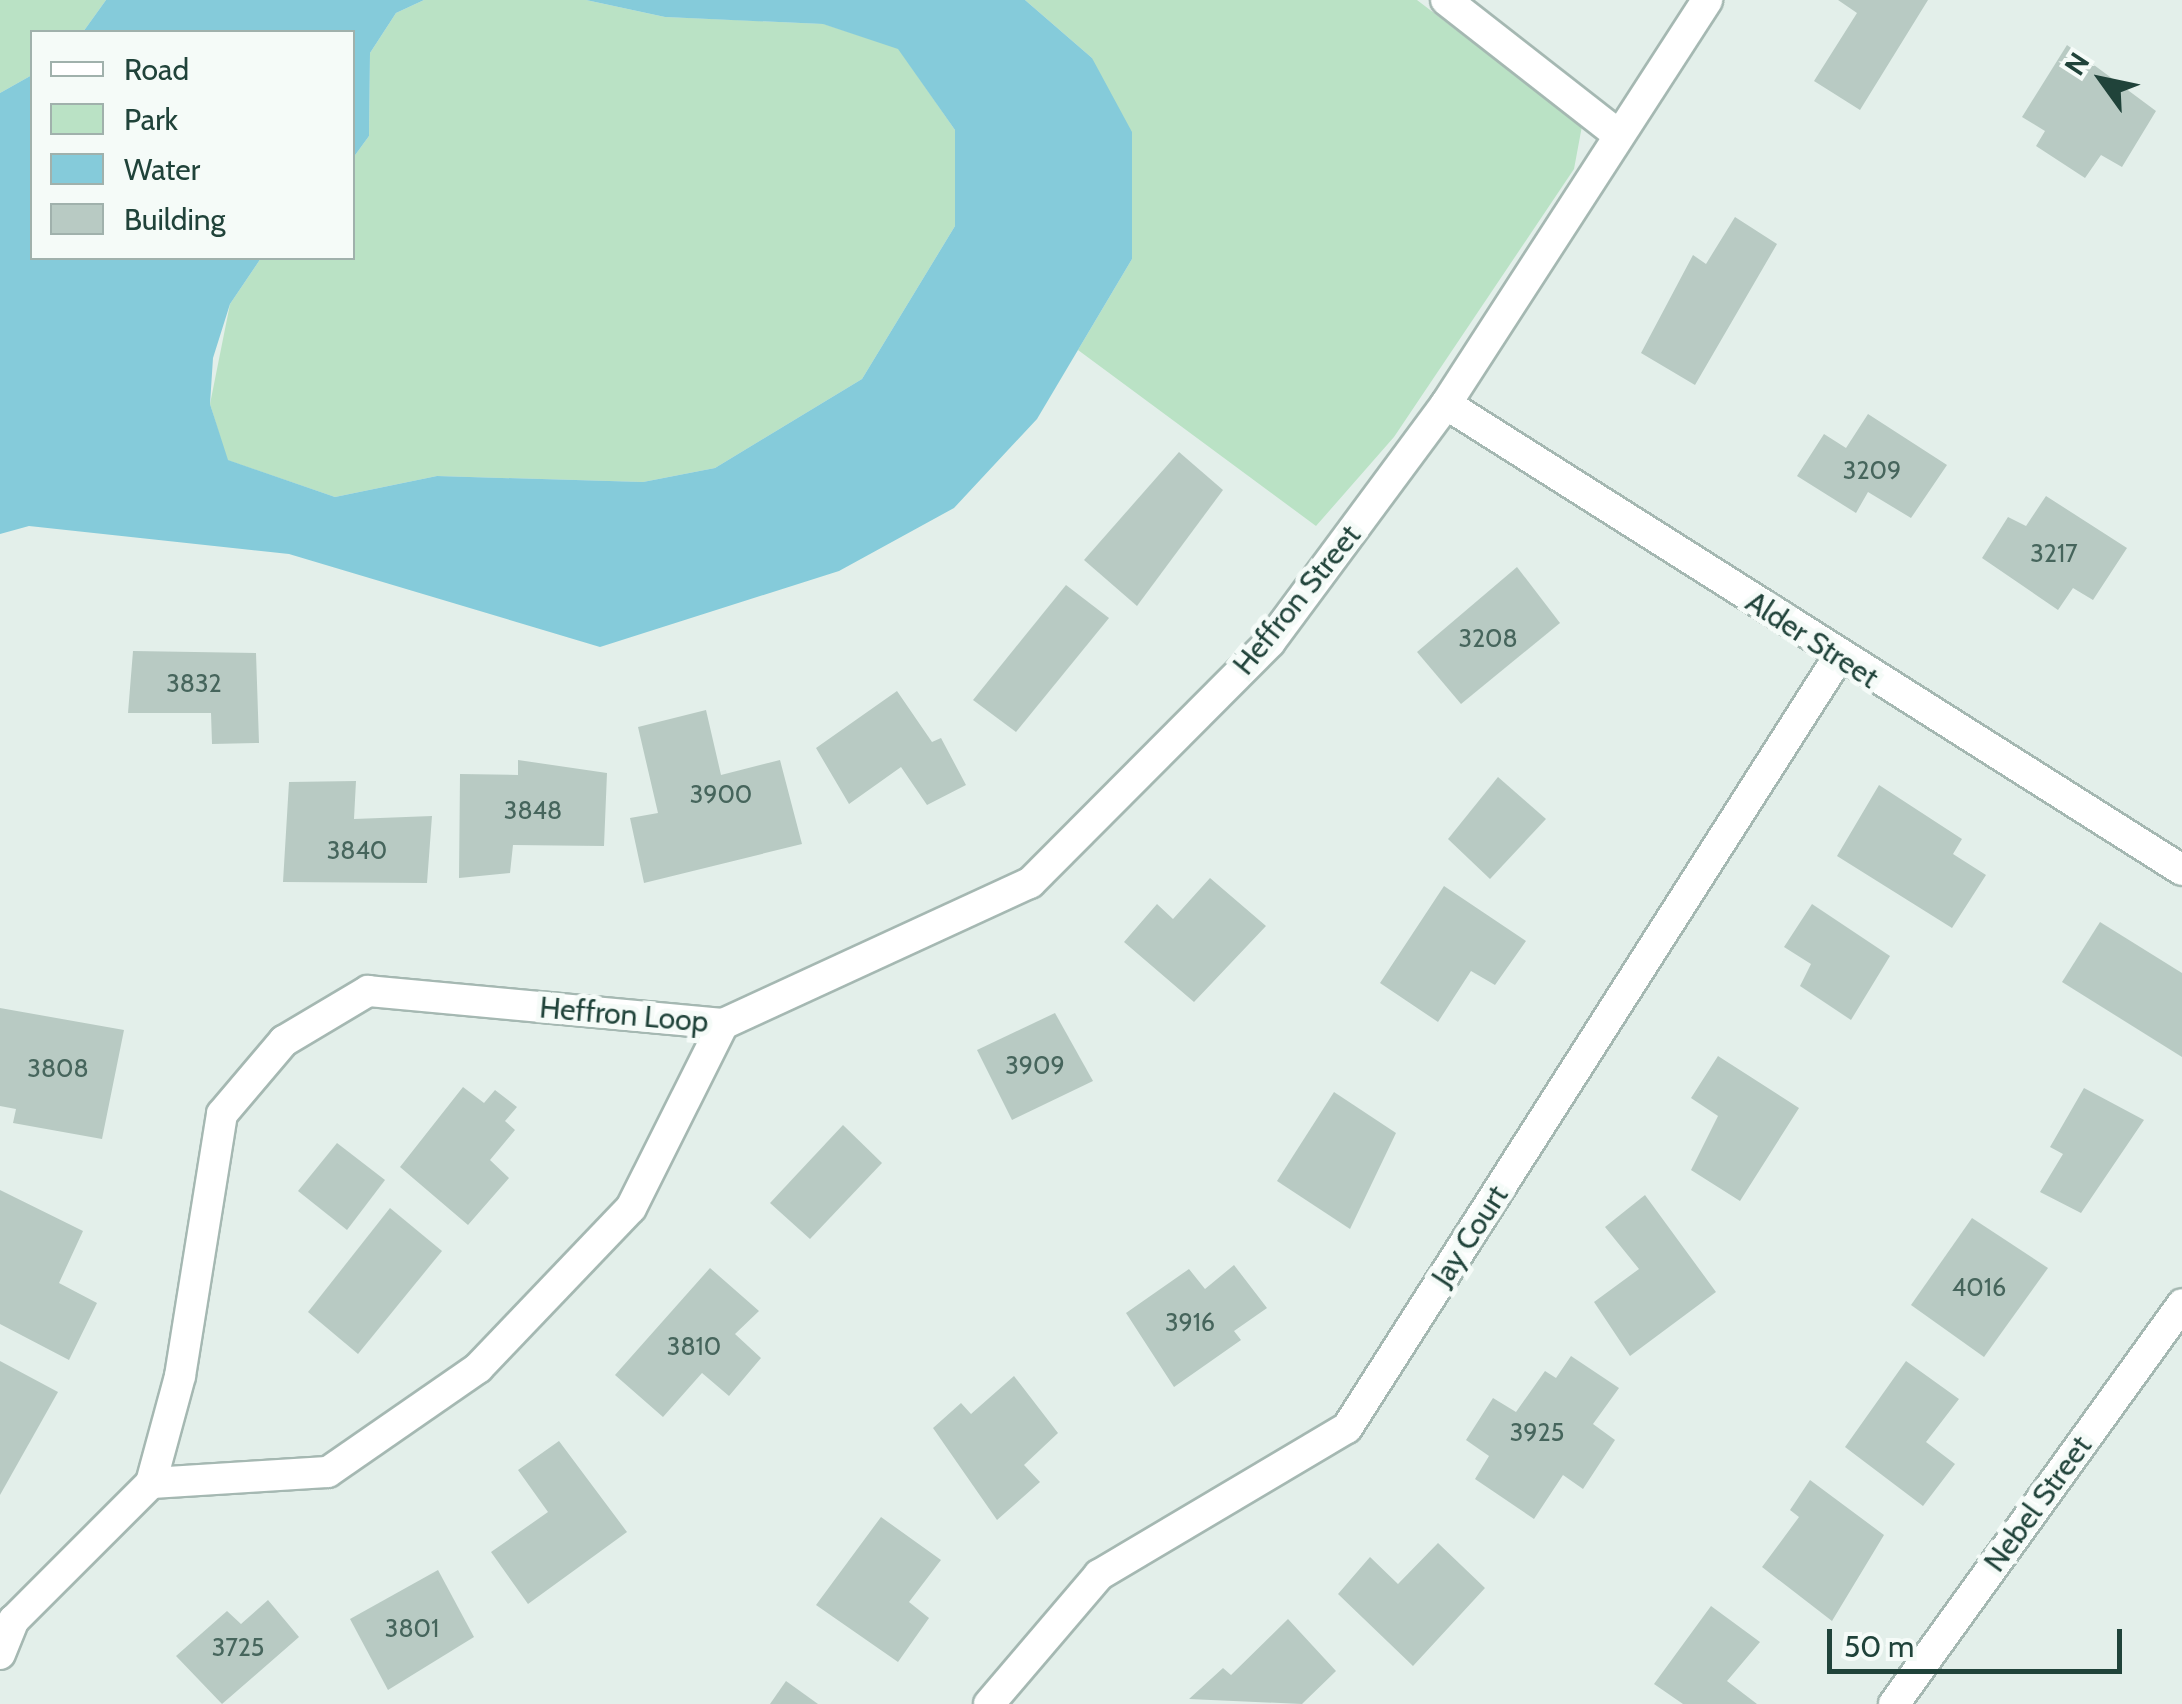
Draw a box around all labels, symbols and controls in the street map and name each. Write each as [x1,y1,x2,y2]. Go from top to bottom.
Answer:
legend [30,30,355,260]
north arrow [2052,30,2152,130]
text: N [2057,46,2096,81]
text: Road [124,51,189,88]
text: Park [124,101,178,138]
text: Water [124,151,200,188]
text: Building [124,201,226,238]
house number: 3209 [1843,455,1901,485]
street label: Heffron Street [1226,518,1368,682]
house number: 3217 [2030,538,2078,568]
street label: Alder Street [1739,584,1885,696]
house number: 3208 [1458,623,1518,653]
house number: 3832 [166,668,222,698]
house number: 3900 [690,779,752,809]
house number: 3848 [504,795,562,825]
house number: 3840 [327,835,387,865]
street label: Heffron Loop [538,990,710,1040]
house number: 3909 [1005,1050,1065,1080]
house number: 3808 [27,1053,89,1083]
street label: Jay Court [1424,1179,1516,1293]
house number: 4016 [1952,1272,2006,1302]
house number: 3916 [1165,1307,1215,1337]
house number: 3810 [667,1331,721,1361]
house number: 3925 [1510,1417,1564,1447]
street label: Nebel Street [1977,1429,2099,1579]
scale bar [1832,1609,2127,1671]
house number: 3801 [385,1613,439,1643]
text: 50 m [1844,1628,1914,1665]
house number: 3725 [212,1632,264,1662]

